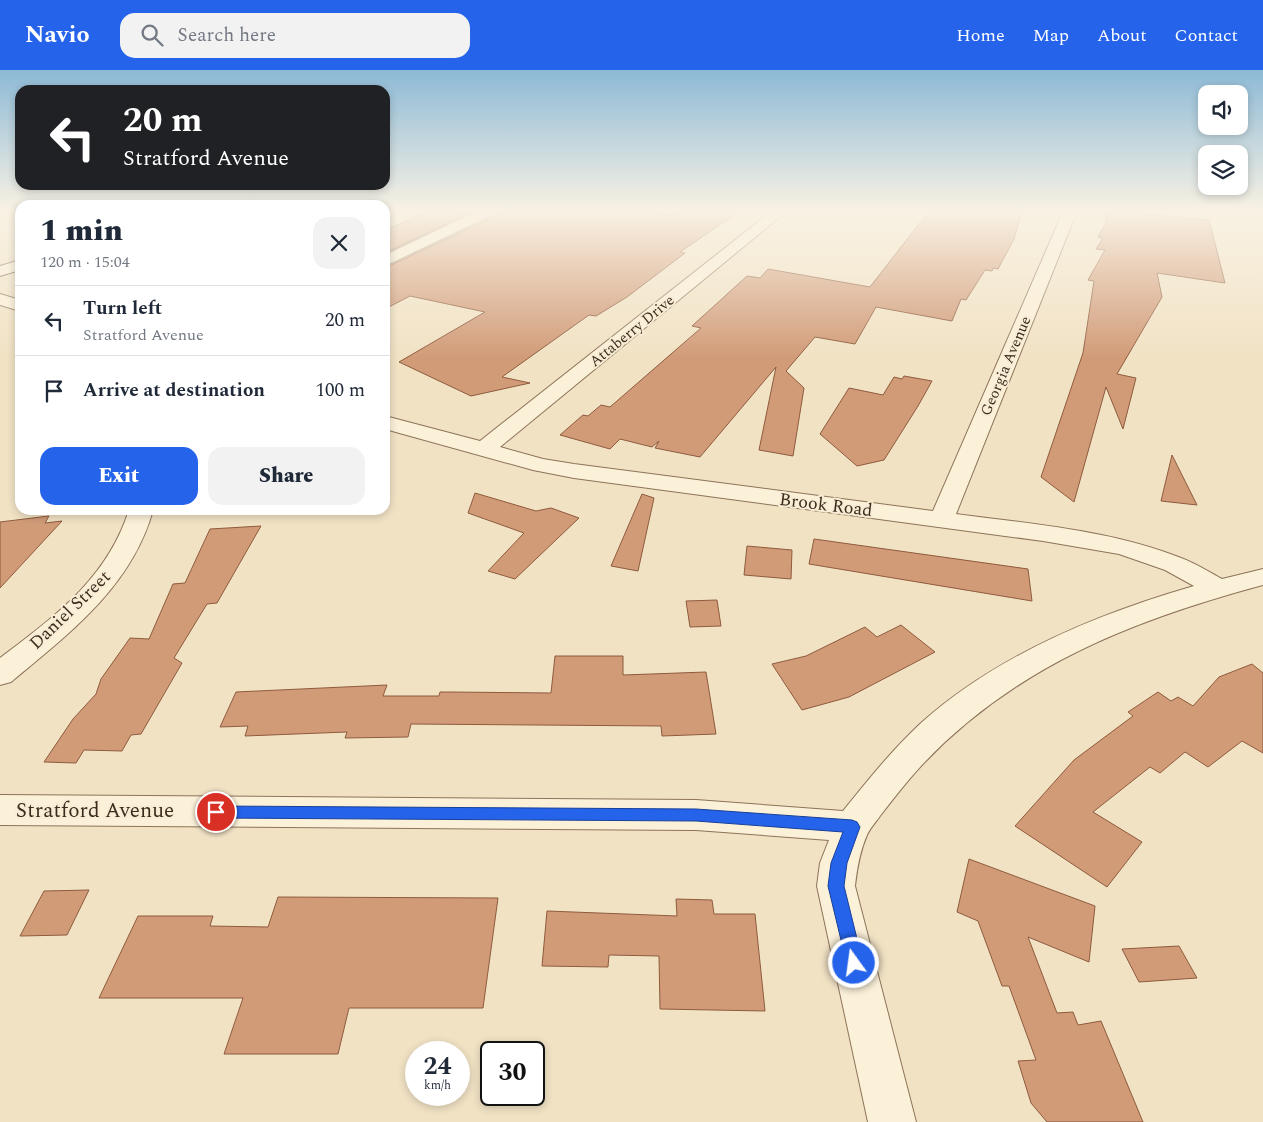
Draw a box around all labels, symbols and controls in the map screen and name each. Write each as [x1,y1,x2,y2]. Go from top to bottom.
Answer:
search box [120,13,470,58]
text: Navio [25,17,90,53]
icon: search [138,21,166,49]
text: Search here [178,21,276,50]
text: Home [956,22,1005,49]
text: Map [1033,22,1069,49]
text: About [1097,22,1147,49]
text: Contact [1175,22,1238,49]
map controls [1198,85,1248,195]
button: sound [1198,85,1248,135]
text: 20 m [123,94,203,147]
icon: left [40,105,105,170]
text: Stratford Avenue [123,142,289,175]
button: layers [1198,145,1248,195]
text: 1 min [40,208,123,254]
button: close [313,217,365,269]
text: 120 m · 15:04 [40,250,130,274]
street label: Attaberry Drive [584,289,680,373]
text: Turn left [83,294,162,323]
text: 20 m [325,306,365,335]
icon: left [40,307,68,335]
street label: Georgia Avenue [975,313,1037,419]
text: Stratford Avenue [83,323,204,347]
text: Arrive at destination [83,376,265,405]
text: 100 m [315,376,365,405]
icon: arrive [40,377,68,405]
button: Exit [40,447,198,505]
button: Share [208,447,365,505]
street label: Brook Road [778,486,874,524]
street label: Daniel Street [23,564,117,656]
pin [195,791,237,833]
street label: Stratford Avenue [16,795,174,827]
icon: arrive [202,798,230,826]
position arrow [827,936,879,988]
speed limit sign: 30 [480,1041,545,1106]
text: 24 [423,1048,452,1086]
text: km/h [424,1076,451,1095]

